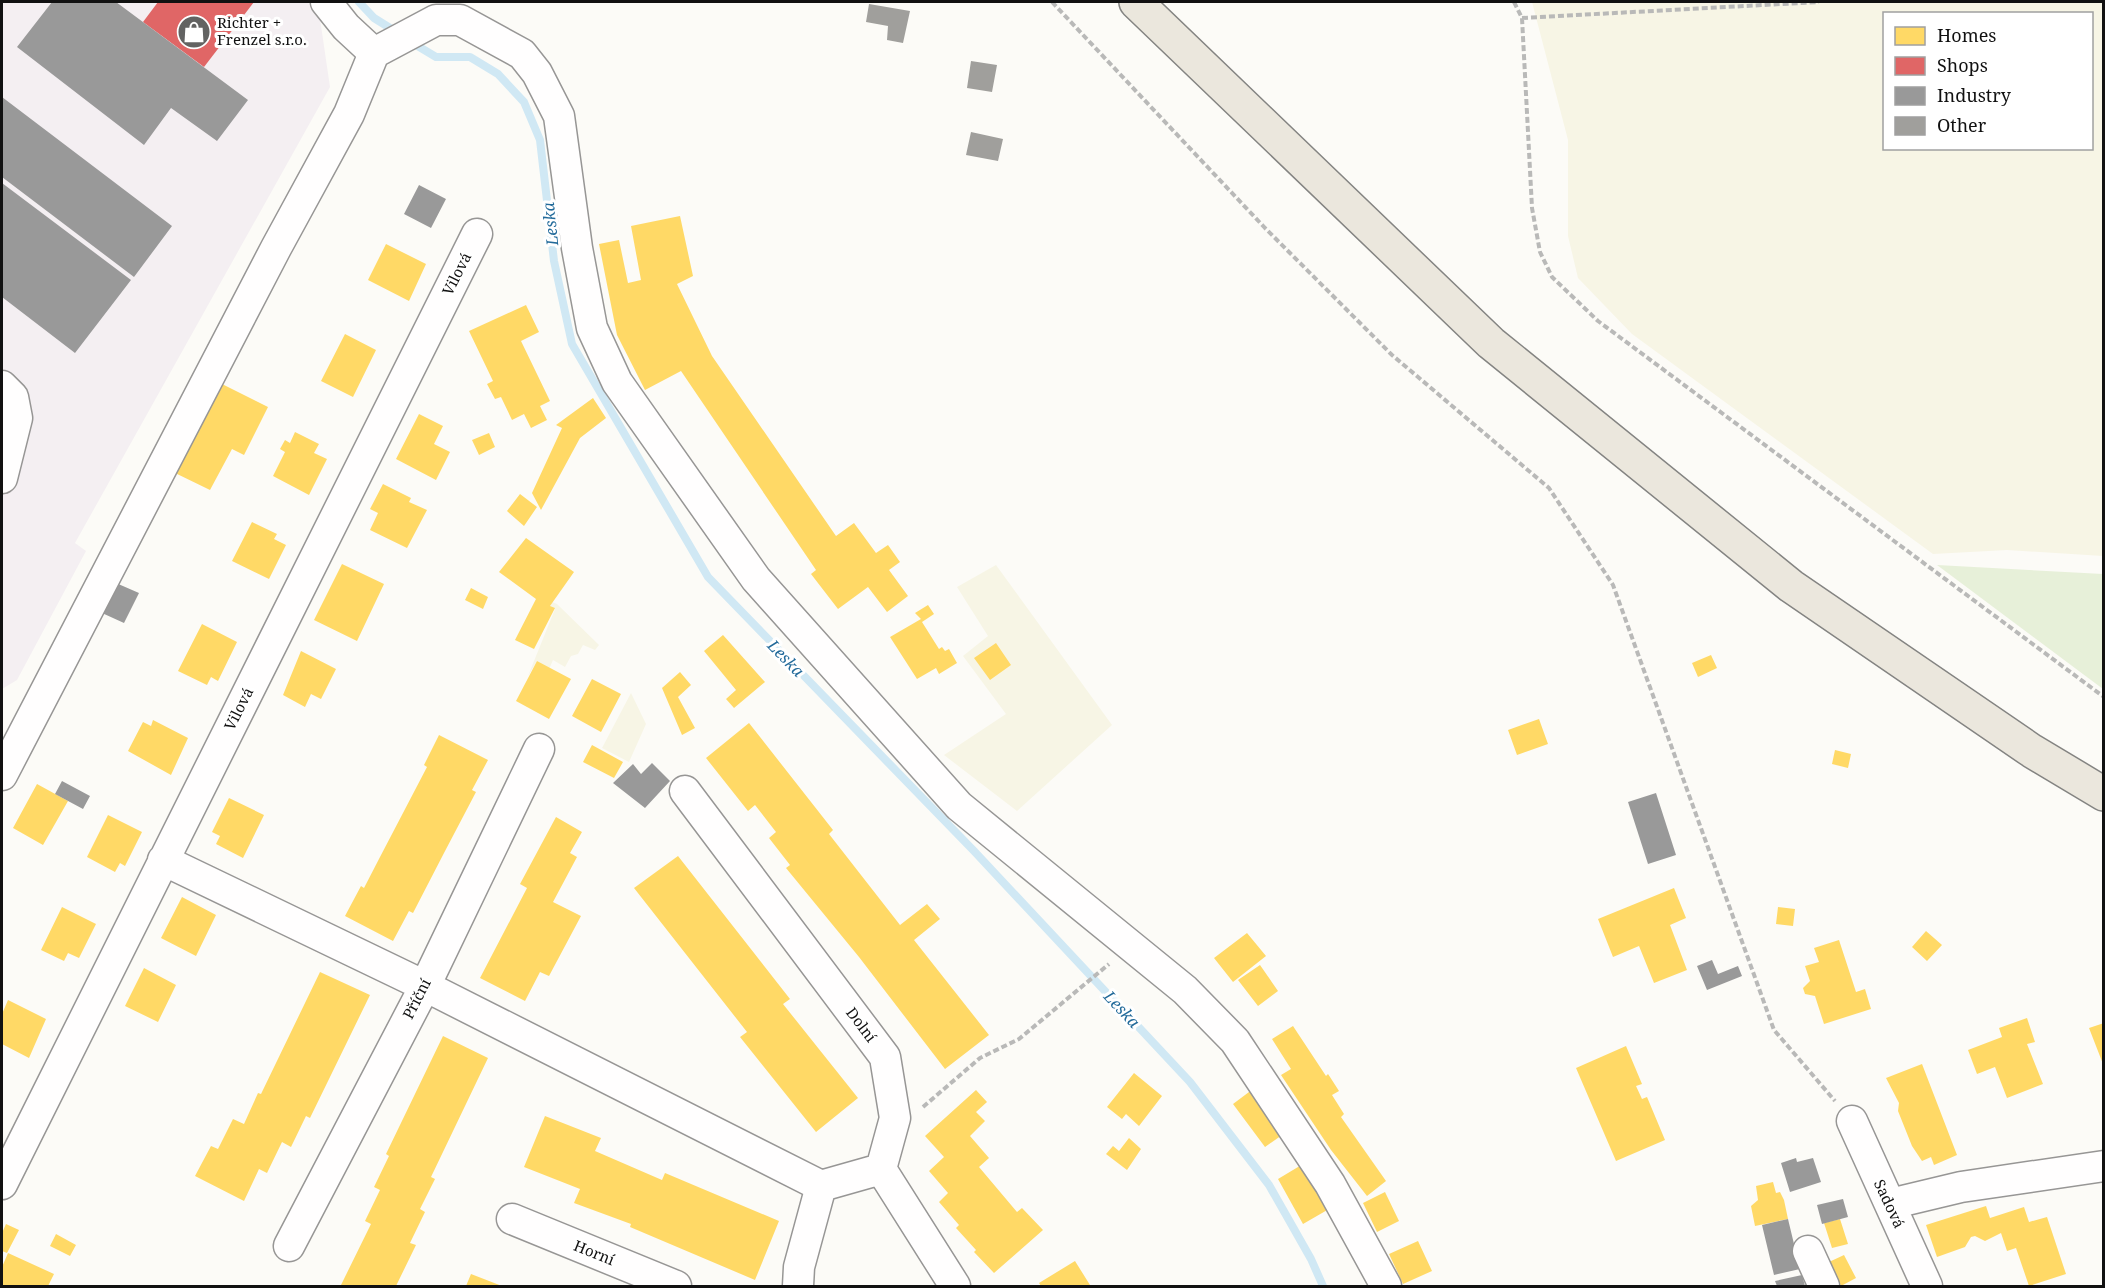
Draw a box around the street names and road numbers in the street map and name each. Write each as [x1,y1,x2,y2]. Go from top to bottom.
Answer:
street label: Vilová [437,249,475,298]
street label: Vilová [219,684,257,733]
street label: Příční [397,975,435,1022]
street label: Dolní [842,1003,882,1046]
street label: Sadová [1870,1176,1910,1231]
street label: Horní [571,1235,618,1269]

